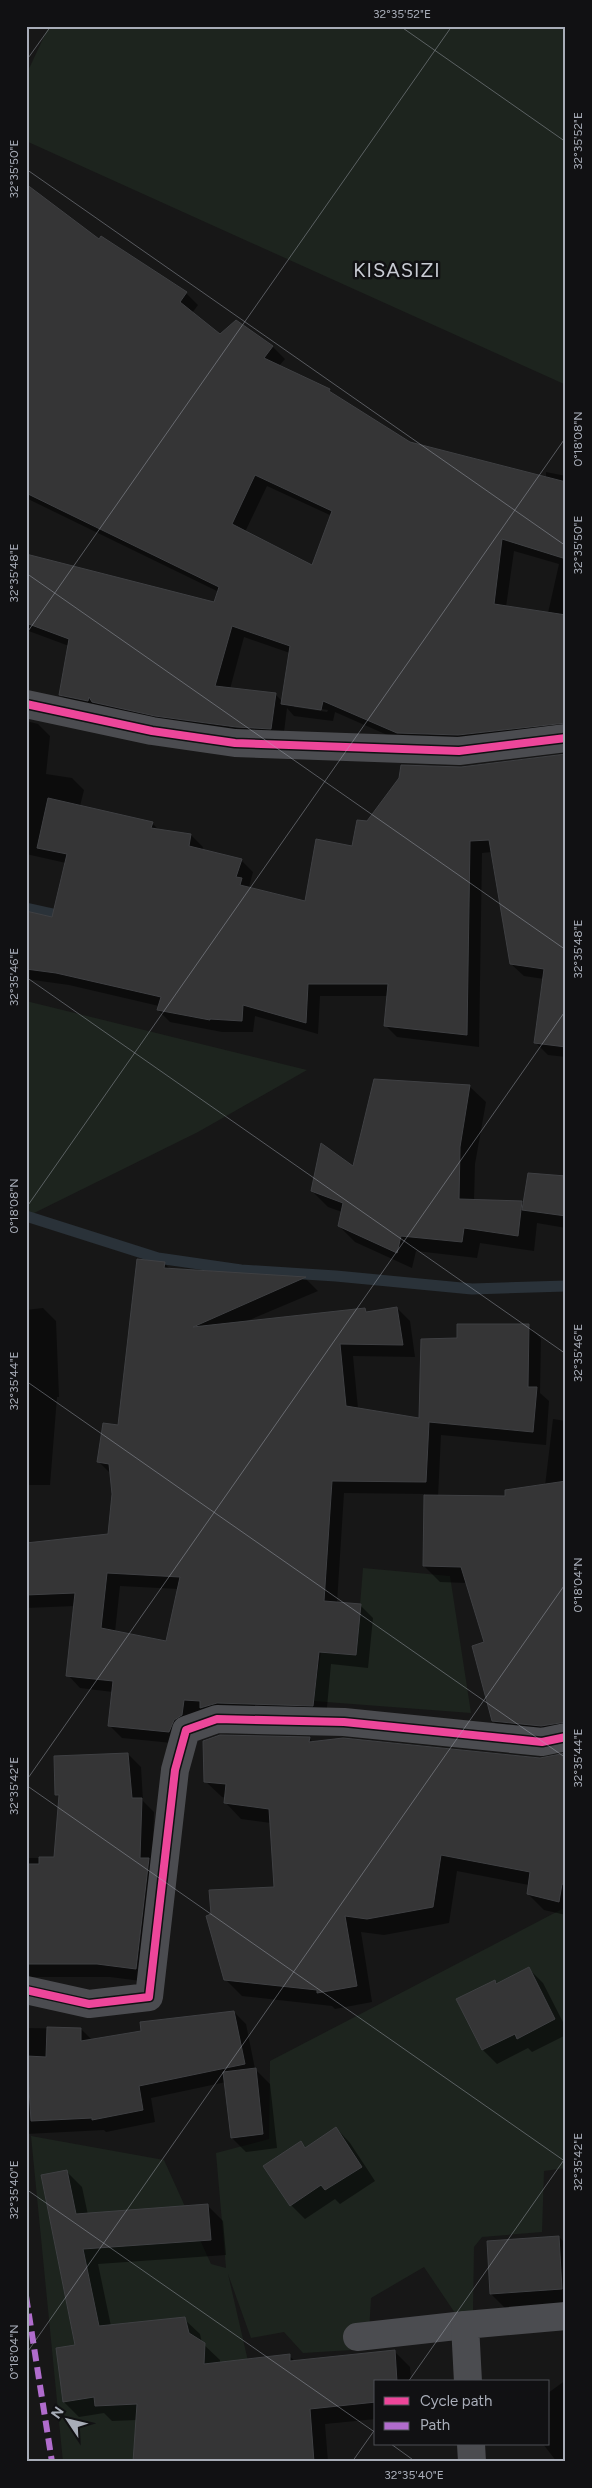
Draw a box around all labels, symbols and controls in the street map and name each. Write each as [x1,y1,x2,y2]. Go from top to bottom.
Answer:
text: 32°35'52"E [373,7,431,21]
text: 32°35'52"E [571,112,585,170]
text: 32°35'50"E [7,139,21,199]
district label: KISASIZI [353,258,441,282]
text: 0°18'08"N [571,411,585,467]
text: 32°35'50"E [571,515,585,575]
text: 32°35'48"E [7,543,21,603]
text: 32°35'48"E [571,919,585,979]
text: 32°35'46"E [7,948,21,1006]
text: 0°18'08"N [7,1178,21,1234]
text: 32°35'46"E [571,1324,585,1382]
text: 32°35'44"E [7,1351,21,1411]
text: 0°18'04"N [571,1557,585,1613]
text: 32°35'44"E [571,1728,585,1788]
text: 32°35'42"E [7,1757,21,1815]
text: 32°35'42"E [571,2133,585,2191]
text: 32°35'40"E [7,2160,21,2220]
text: 0°18'04"N [7,2324,21,2380]
legend [374,2380,550,2446]
text: Cycle path [420,2392,492,2410]
north arrow [42,2396,92,2446]
text: N [48,2404,68,2422]
text: Path [420,2416,450,2434]
text: 32°35'40"E [384,2468,444,2482]

